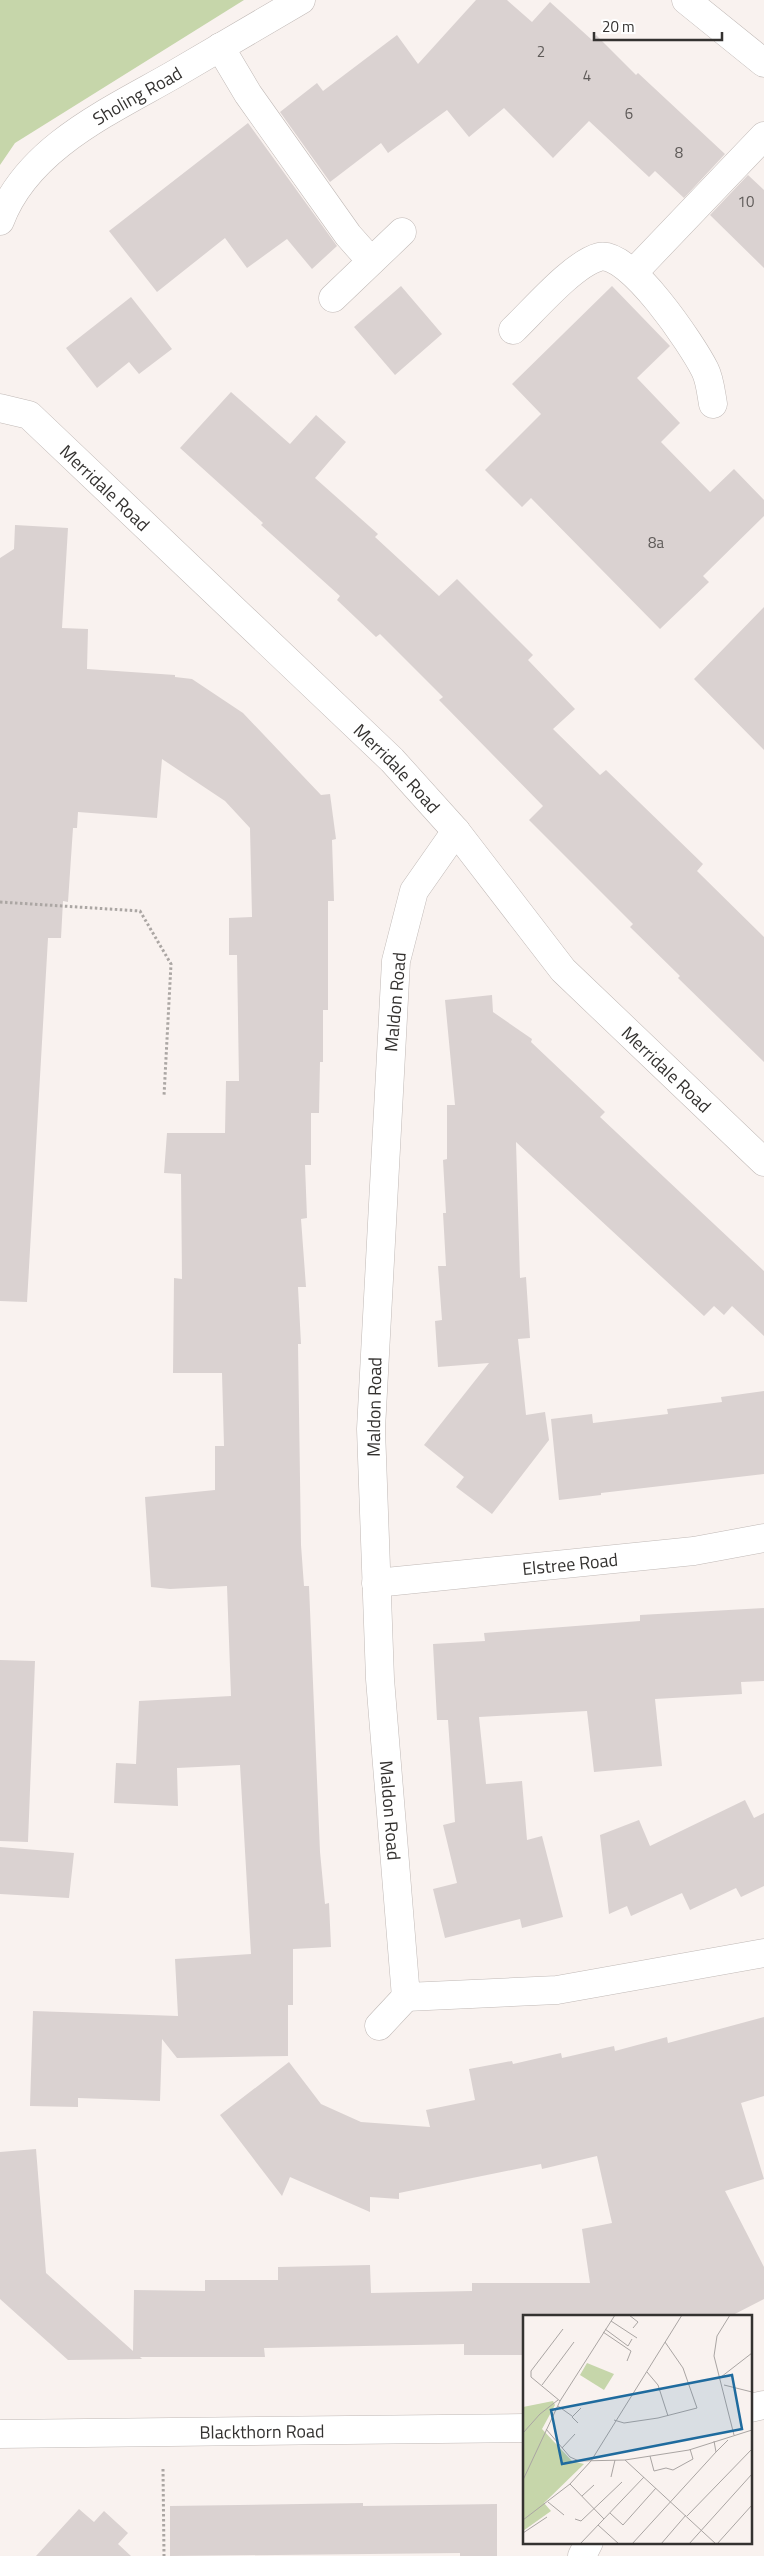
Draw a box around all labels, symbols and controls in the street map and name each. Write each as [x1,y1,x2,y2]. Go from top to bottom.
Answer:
scale bar [594,10,722,42]
text: 20 m [602,15,635,38]
house number: 2 [537,40,545,63]
street label: Sholing Road [87,59,187,132]
house number: 4 [583,64,591,87]
house number: 6 [625,102,633,125]
house number: 8 [675,141,683,164]
house number: 10 [738,190,754,213]
street label: Merridale Road [54,438,156,537]
house number: 8a [648,531,664,554]
street label: Merridale Road [348,717,447,819]
street label: Maldon Road [377,951,413,1053]
street label: Merridale Road [616,1019,718,1119]
street label: Maldon Road [360,1357,388,1457]
street label: Elstree Road [521,1545,619,1582]
street label: Maldon Road [373,1759,408,1861]
inset map [523,2315,752,2544]
street label: Blackthorn Road [199,2417,325,2445]

